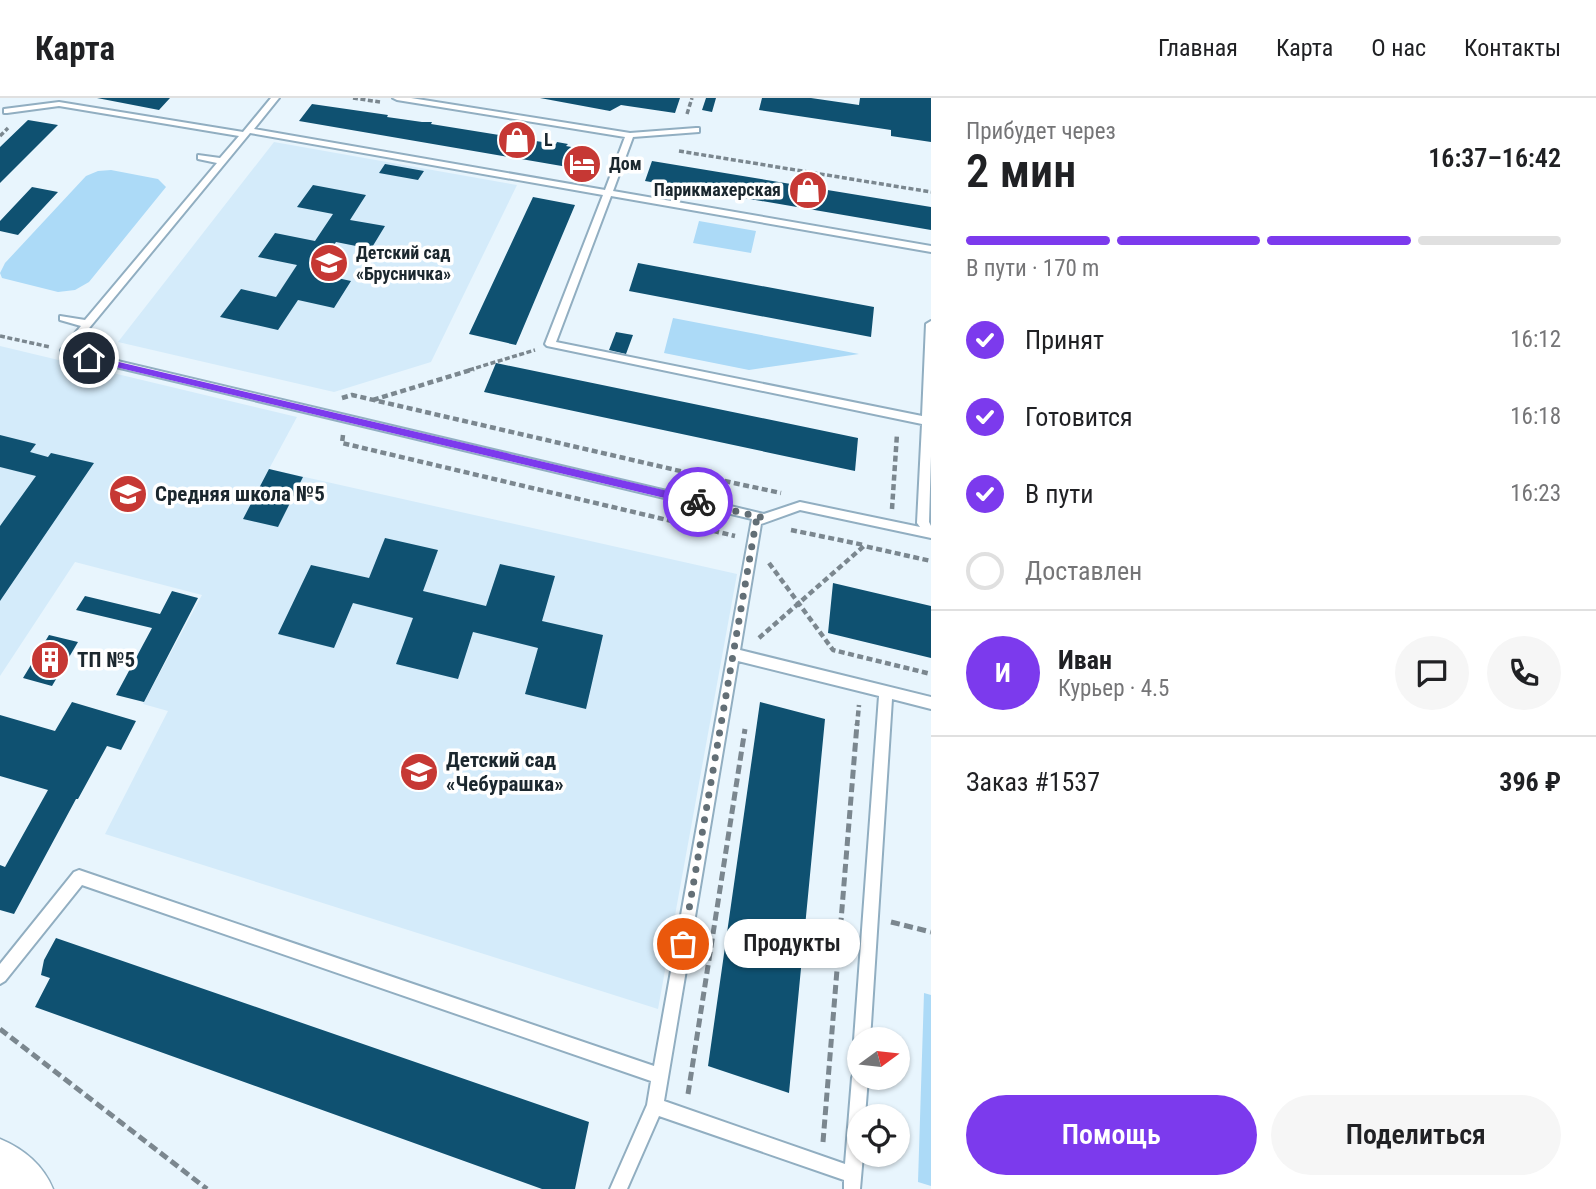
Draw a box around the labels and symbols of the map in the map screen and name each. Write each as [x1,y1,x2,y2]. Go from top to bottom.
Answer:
shop icon: L [496,119,538,161]
place label: L [544,129,553,150]
hotel icon: Дом [561,143,603,185]
place label: Дом [609,153,642,174]
shop icon: Парикмахерская [787,169,829,211]
place label: Парикмахерская [654,179,781,200]
school or university icon: Детский сад «Брусничка» [308,242,350,284]
place label: Детский сад «Брусничка» [356,242,451,284]
pin [59,328,119,388]
courier [663,467,733,537]
school or university icon: Средняя школа №5 [107,473,149,515]
place label: Средняя школа №5 [155,482,325,506]
building icon: ТП №5 [29,639,71,681]
place label: ТП №5 [77,648,135,672]
place label: Детский сад «Чебурашка» [446,748,564,796]
school or university icon: Детский сад «Чебурашка» [398,751,440,793]
pin [653,914,713,974]
callout: Продукты [725,920,862,968]
north arrow [847,1027,910,1090]

